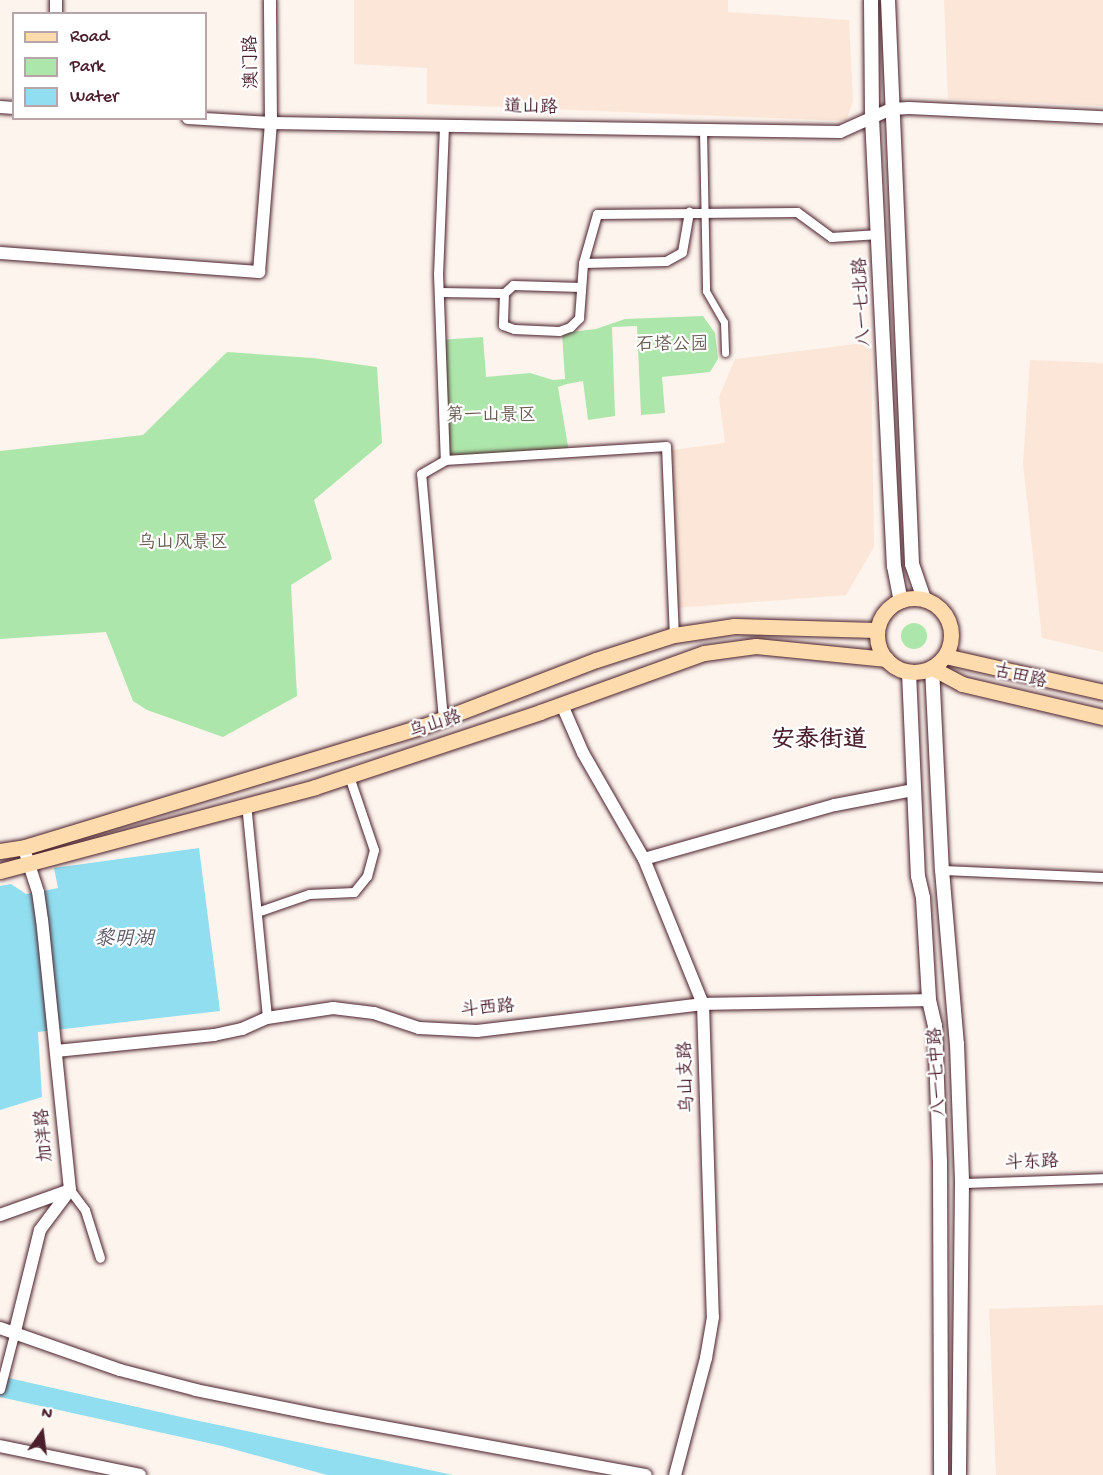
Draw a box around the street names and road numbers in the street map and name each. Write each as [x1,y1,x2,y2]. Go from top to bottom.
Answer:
street label: 澳门路 [242,35,264,89]
street label: 道山路 [504,98,558,120]
street label: 八一七北路 [851,256,877,348]
street label: 古田路 [991,661,1049,695]
street label: 乌山路 [407,707,465,745]
street label: 斗西路 [460,997,516,1023]
street label: 八一七中路 [926,1026,952,1118]
street label: 乌山支路 [676,1041,700,1113]
street label: 加洋路 [33,1107,59,1163]
street label: 斗东路 [1005,1152,1059,1176]

